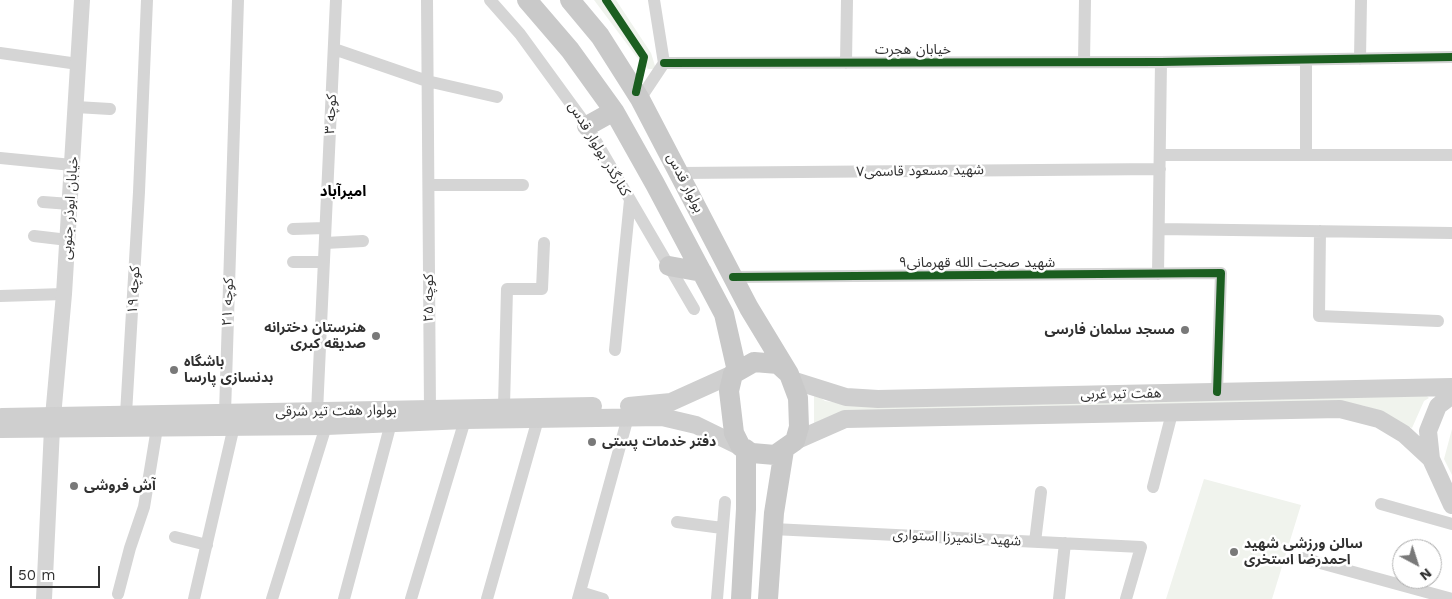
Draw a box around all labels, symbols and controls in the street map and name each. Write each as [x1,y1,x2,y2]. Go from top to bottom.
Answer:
street label: خیابان هجرت [875,42,951,58]
street label: کوچه ۳ [322,93,340,135]
street label: کنارگذر بولوار قدس [564,99,634,199]
street label: بولوار قدس [663,150,707,216]
street label: خیابان ابوذر جنوبی [58,156,82,260]
street label: شهید مسعود قاسمی۷ [856,161,984,181]
district label: امیرآباد [320,183,366,201]
street label: شهید صحبت الله قهرمانی۹ [899,255,1055,271]
street label: کوچه ۱۹ [124,265,144,315]
street label: کوچه ۲۵ [421,274,437,322]
street label: کوچه ۲۱ [219,278,237,326]
place label: هنرستان دخترانه صدیقه کبری [264,320,366,352]
place label: مسجد سلمان فارسی [1044,322,1175,338]
marker: مسجد سلمان فارسی [1179,324,1191,336]
marker: هنرستان دخترانه صدیقه کبری [370,330,382,342]
place label: باشگاه بدنسازی پارسا [184,354,273,387]
marker: باشگاه بدنسازی پارسا [168,364,180,376]
street label: هفت تیر غربی [1080,385,1162,403]
street label: بولوار هفت تیر شرقی [275,402,397,420]
place label: دفتر خدمات پستی [602,434,716,450]
marker: دفتر خدمات پستی [586,436,598,448]
place label: آش فروشی [84,478,156,494]
marker: آش فروشی [68,480,80,492]
street label: شهید خانمیرزا استواری [892,526,1022,550]
place label: سالن ورزشی شهید احمدرضا استخری [1244,536,1363,568]
north arrow [1392,539,1442,589]
marker: سالن ورزشی شهید احمدرضا استخری [1228,546,1240,558]
scale bar [12,556,102,588]
text: N [1417,565,1435,584]
text: 50 m [18,566,55,584]

